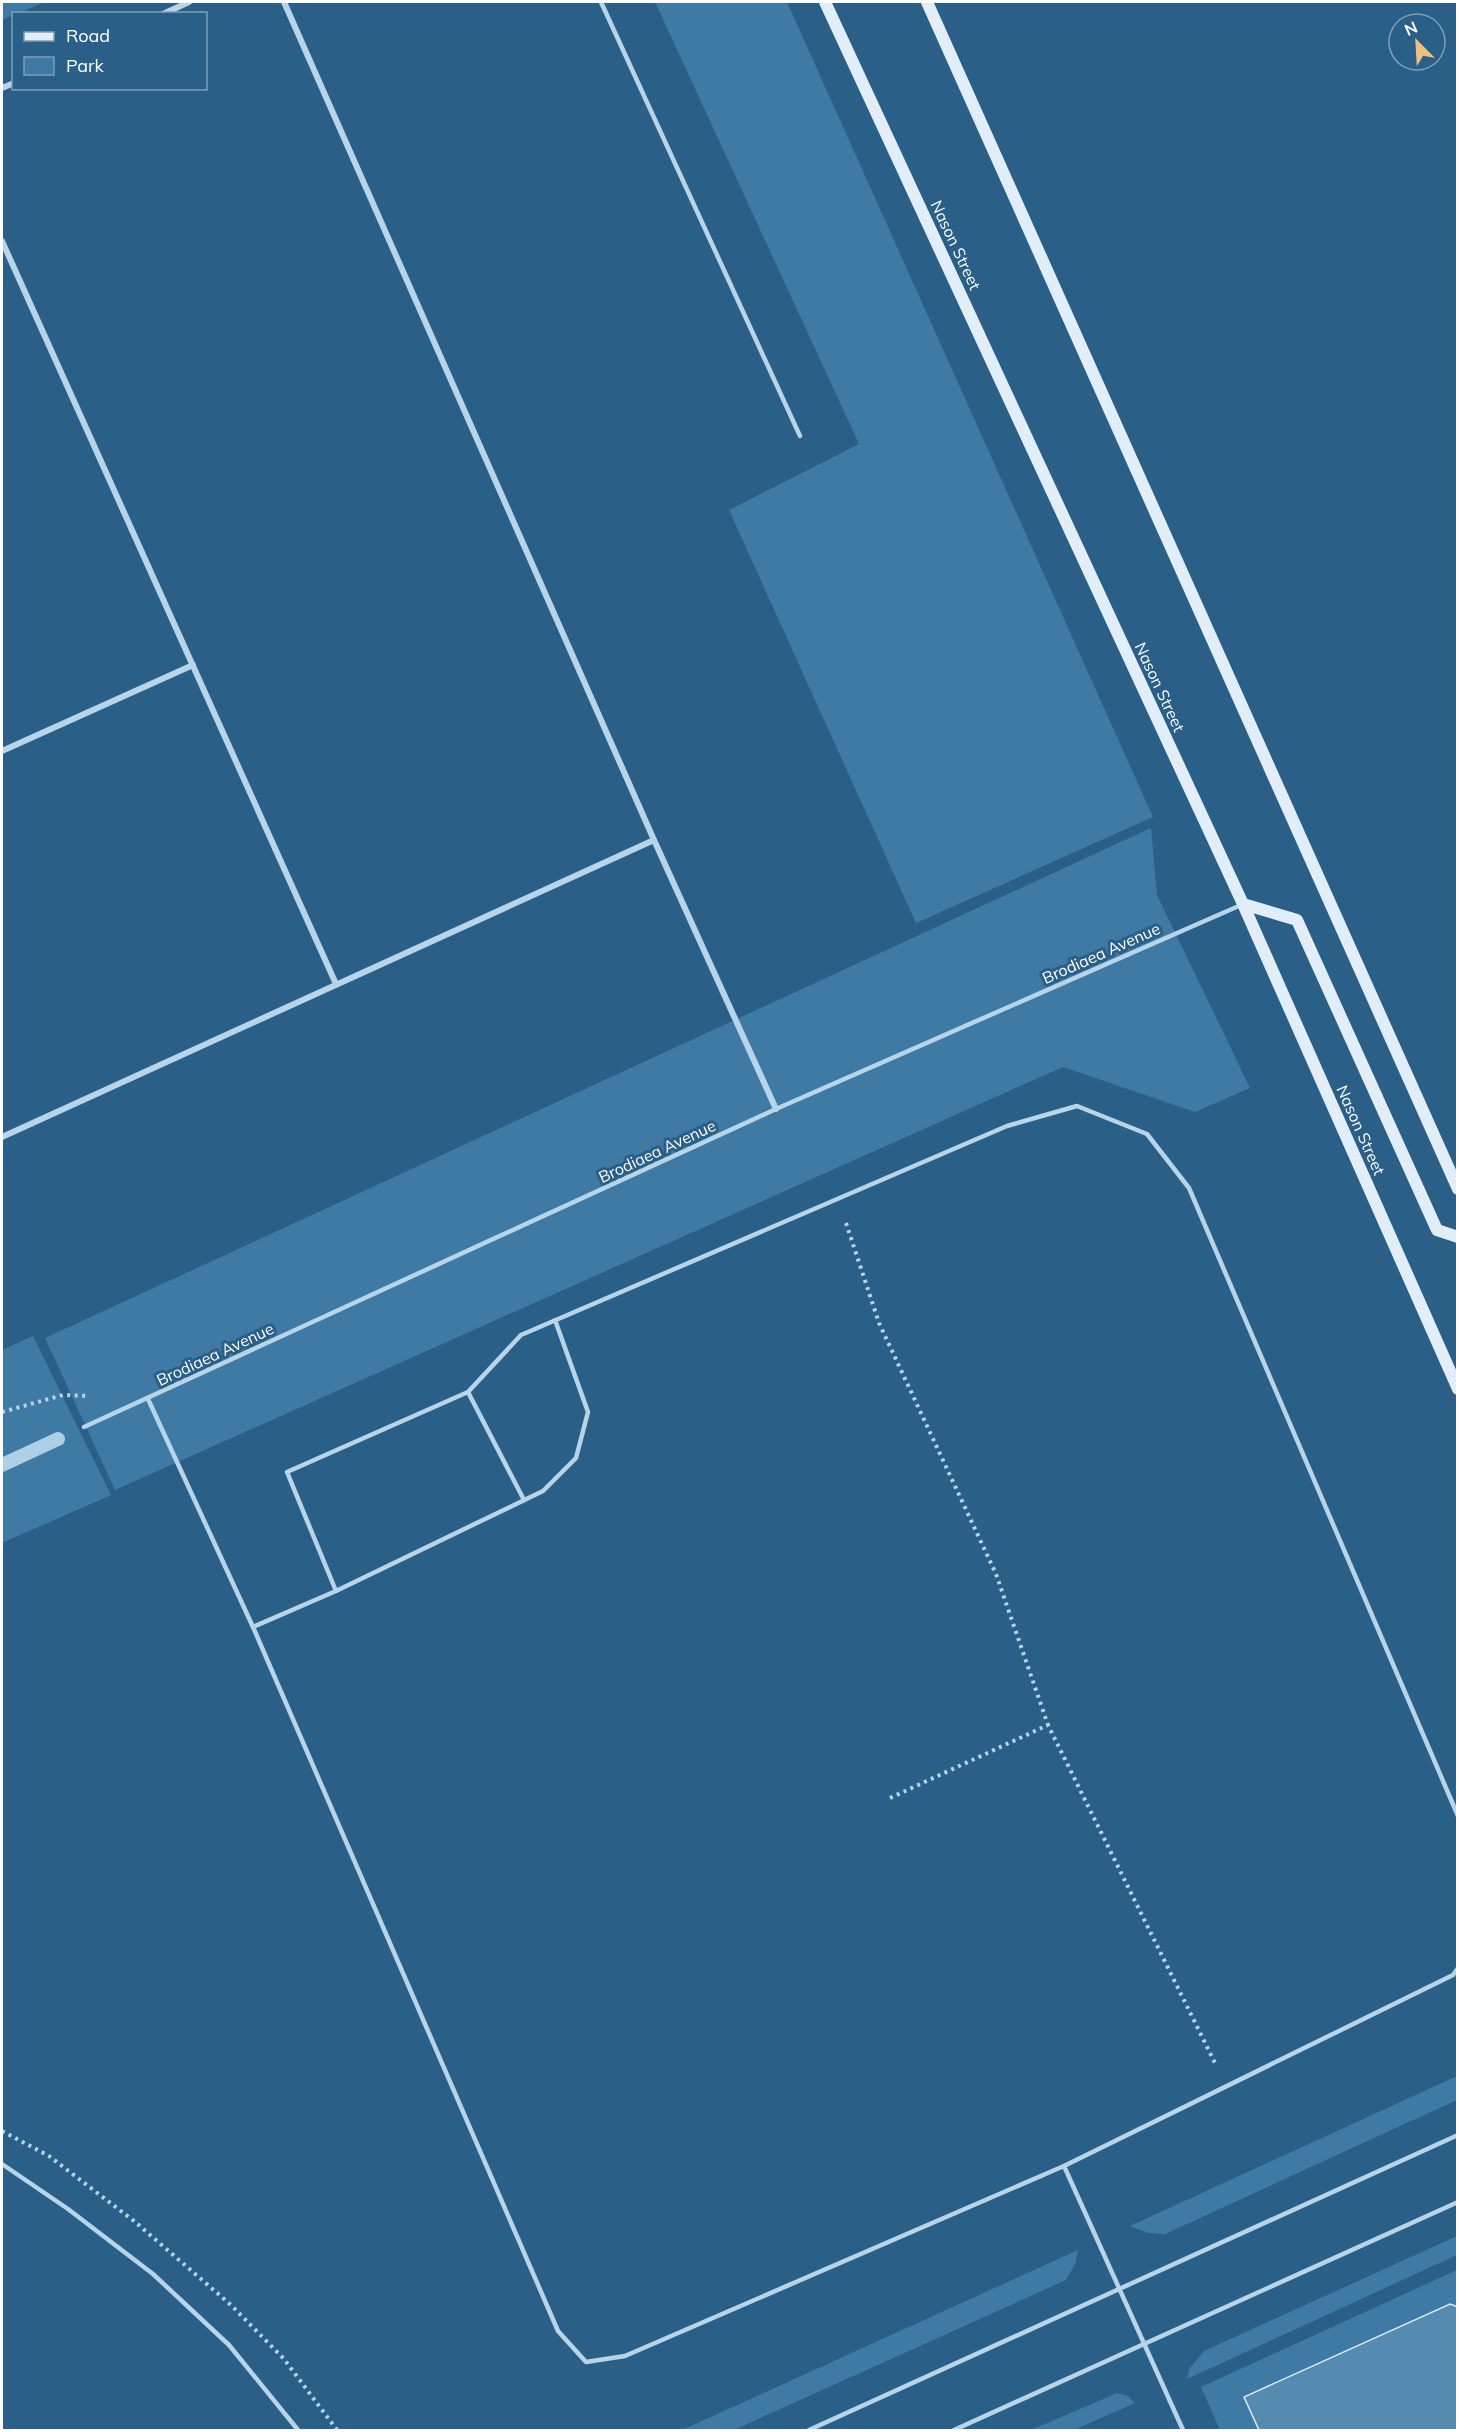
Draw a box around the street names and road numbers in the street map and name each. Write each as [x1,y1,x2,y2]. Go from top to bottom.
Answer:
street label: Nason Street [927,197,986,293]
street label: Nason Street [1131,639,1190,735]
street label: Brodiaea Avenue [1039,918,1163,988]
street label: Nason Street [1332,1082,1390,1178]
street label: Brodiaea Avenue [595,1115,719,1187]
street label: Brodiaea Avenue [153,1318,277,1390]

